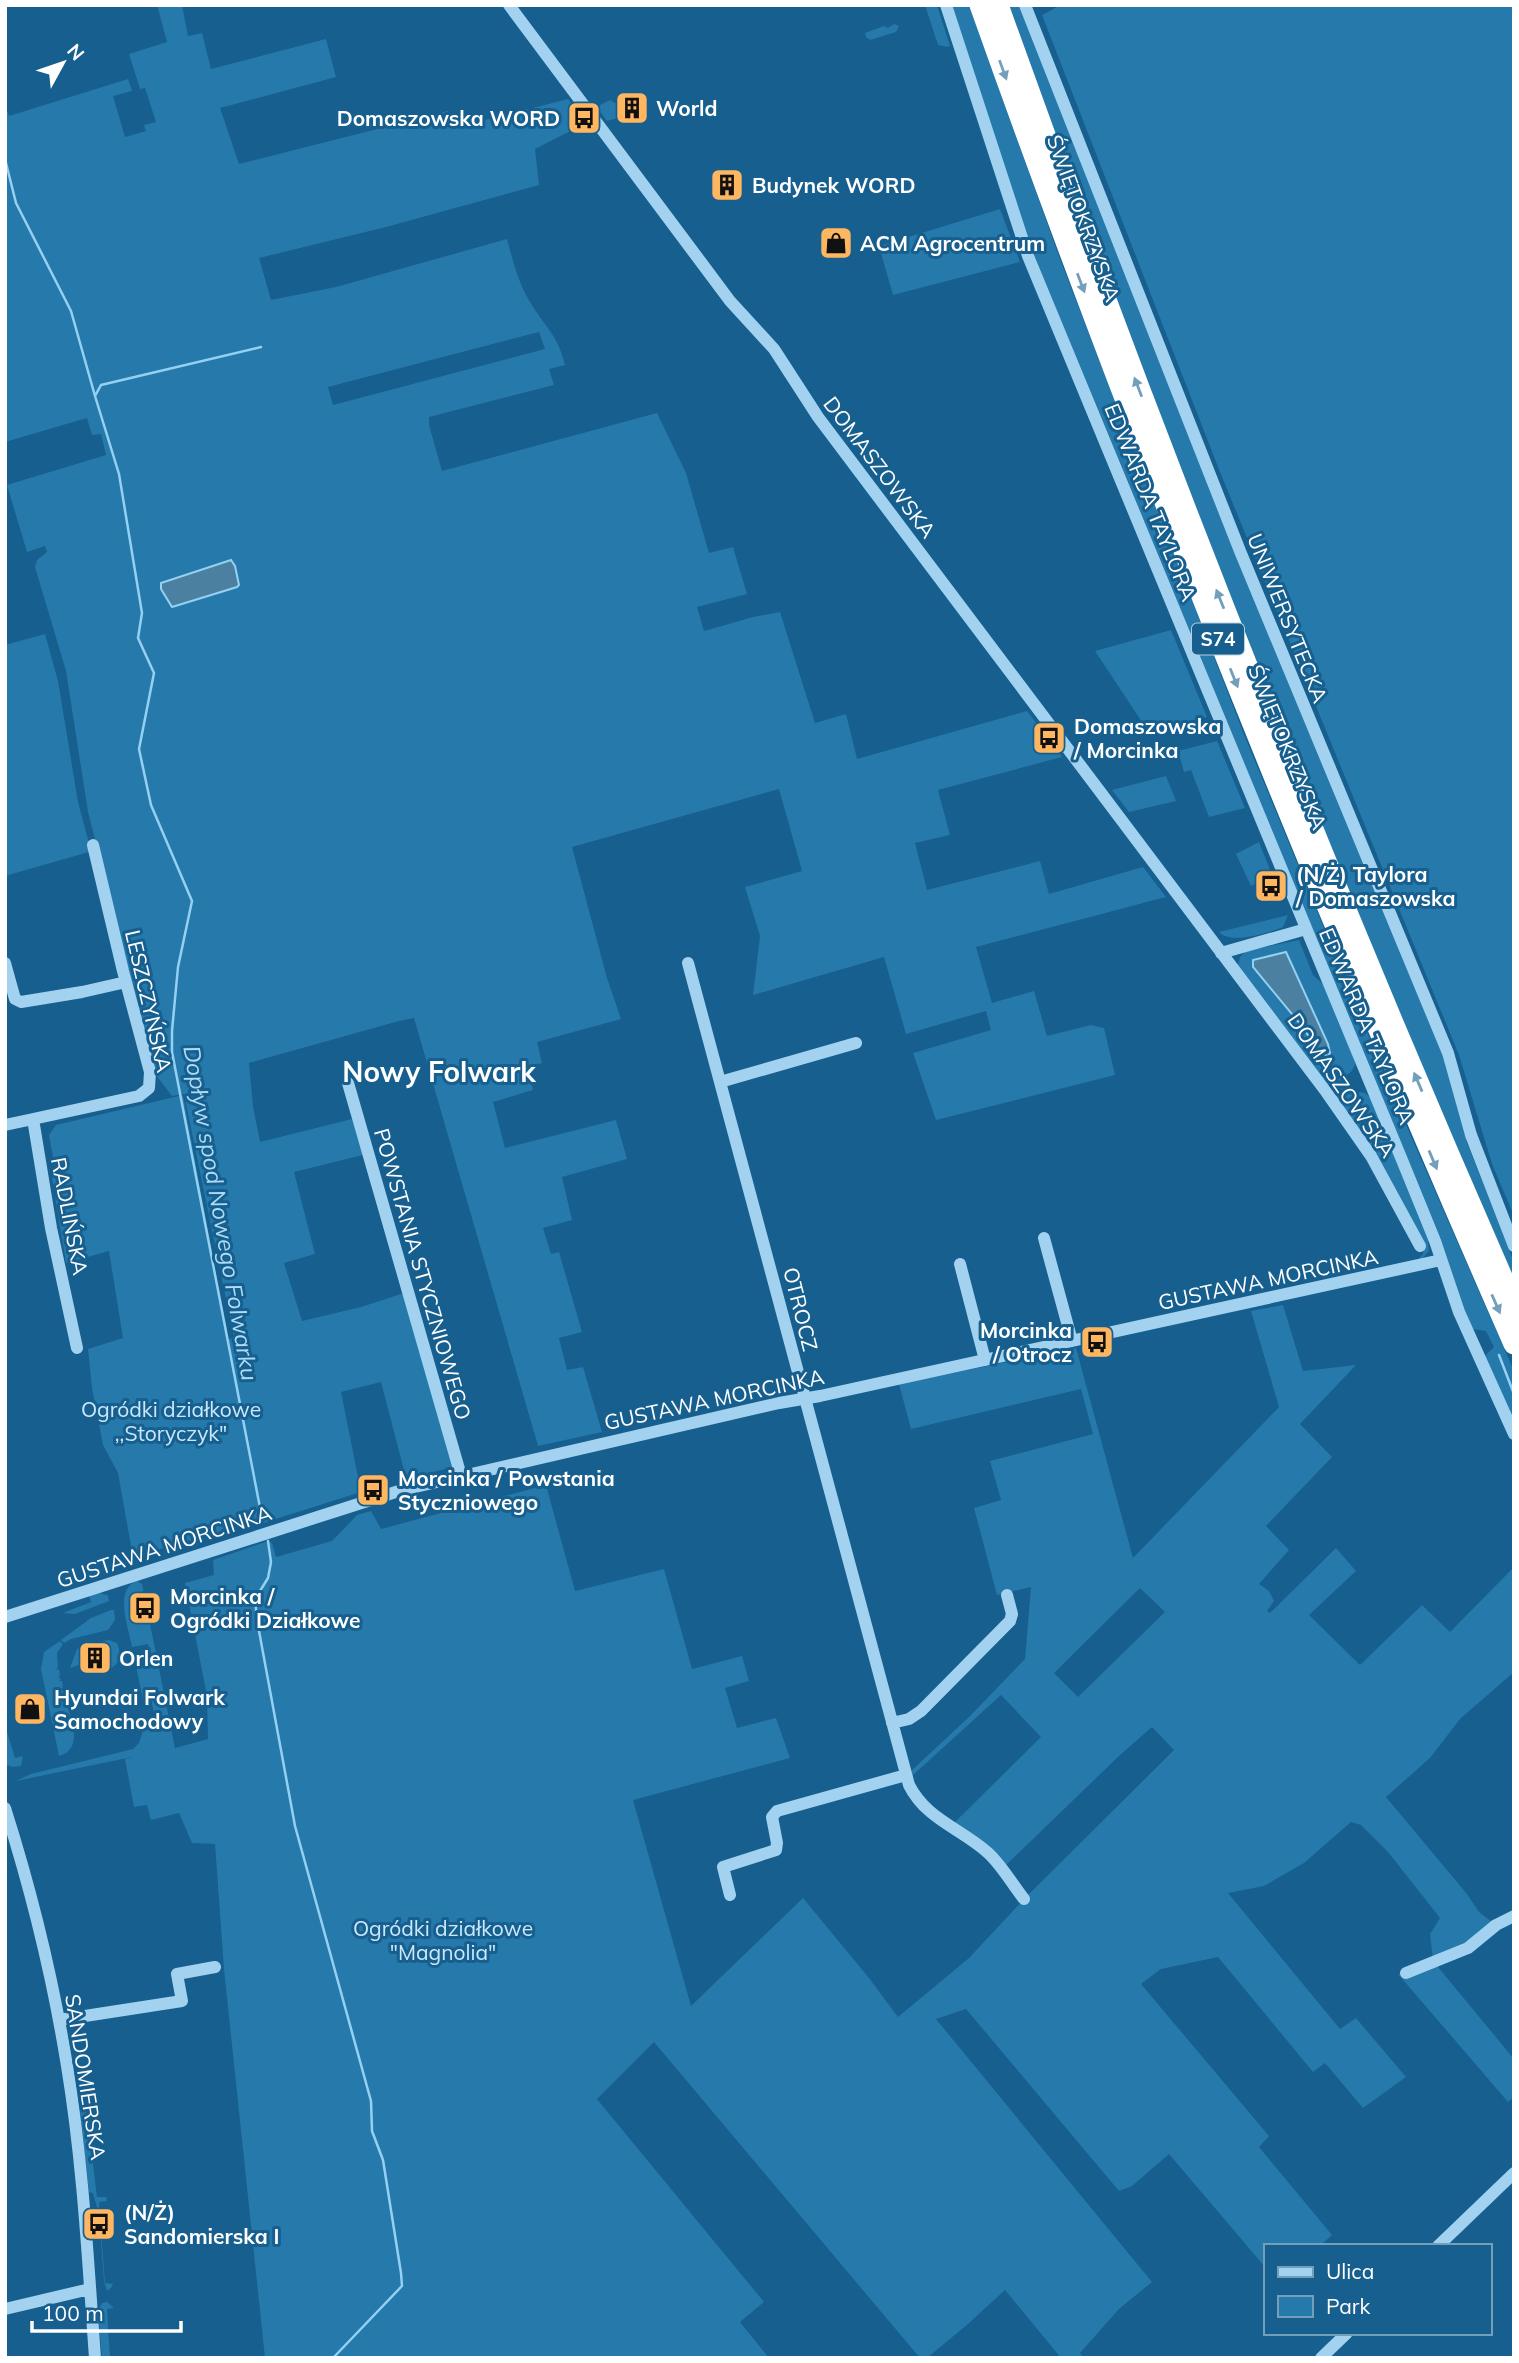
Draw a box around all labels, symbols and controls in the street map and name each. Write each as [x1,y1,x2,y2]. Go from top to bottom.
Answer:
north arrow [28,28,98,98]
text: N [62,39,90,65]
one-way arrow [998,59,1009,80]
building icon: World [613,89,651,127]
place label: World [656,95,717,121]
bus stop icon: Domaszowska WORD [565,99,603,137]
place label: Domaszowska WORD [337,105,560,131]
street label: ŚWIĘTOKRZYSKA [1042,131,1126,305]
building icon: Budynek WORD [708,166,746,204]
place label: Budynek WORD [752,172,915,198]
shop icon: ACM Agrocentrum [817,224,855,262]
place label: ACM Agrocentrum [860,230,1045,256]
one-way arrow [1076,273,1087,294]
one-way arrow [1132,376,1143,397]
street label: DOMASZOWSKA [818,391,942,543]
street label: EDWARDA TAYLORA [1099,399,1203,605]
street label: UNIWERSYTECKA [1242,530,1334,707]
one-way arrow [1215,589,1226,610]
road number: S74 [1192,624,1244,654]
street label: ŚWIĘTOKRZYSKA [1243,661,1333,834]
one-way arrow [1228,668,1239,689]
place label: Domaszowska / Morcinka [1073,713,1221,763]
bus stop icon: Domaszowska / Morcinka [1030,719,1068,757]
place label: (N/Ż) Taylora / Domaszowska [1295,861,1456,911]
bus stop icon: (N/Ż) Taylora / Domaszowska [1252,867,1290,905]
street label: EDWARDA TAYLORA [1314,924,1420,1129]
street label: LESZCZYŃSKA [120,927,178,1075]
street label: DOMASZOWSKA [1282,1008,1402,1163]
water label: Dopływ spod Nowego Folwarku [177,1043,265,1383]
district label: Nowy Folwark [342,1054,536,1089]
one-way arrow [1412,1071,1423,1092]
street label: POWSTANIA STYCZNIOWEGO [369,1125,477,1423]
one-way arrow [1427,1150,1439,1170]
street label: RADLIŃSKA [46,1155,94,1278]
street label: GUSTAWA MORCINKA [1156,1243,1381,1315]
street label: OTROCZ [778,1264,824,1354]
one-way arrow [1490,1294,1502,1314]
place label: Morcinka / Otrocz [980,1317,1072,1367]
bus stop icon: Morcinka / Otrocz [1078,1323,1116,1361]
street label: GUSTAWA MORCINKA [602,1363,827,1435]
park label: Ogródki działkowe ,,Storyczyk" [81,1396,261,1446]
place label: Morcinka / Powstania Styczniowego [398,1465,615,1515]
bus stop icon: Morcinka / Powstania Styczniowego [354,1471,392,1509]
street label: GUSTAWA MORCINKA [53,1499,275,1593]
place label: Morcinka / Ogródki Działkowe [170,1583,360,1633]
bus stop icon: Morcinka / Ogródki Działkowe [126,1589,164,1627]
building icon: Orlen [76,1639,114,1677]
place label: Orlen [119,1645,173,1671]
place label: Hyundai Folwark Samochodowy [54,1684,225,1734]
shop icon: Hyundai Folwark Samochodowy [11,1690,49,1728]
park label: Ogródki działkowe "Magnolia" [353,1915,533,1965]
street label: SANDOMIERSKA [60,1992,112,2162]
place label: (N/Ż) Sandomierska I [124,2199,279,2249]
bus stop icon: (N/Ż) Sandomierska I [80,2205,118,2243]
legend [1264,2244,1491,2335]
text: Ulica [1326,2258,1374,2284]
scale bar [32,2290,180,2334]
text: Park [1326,2293,1370,2319]
text: 100 m [42,2300,104,2326]

